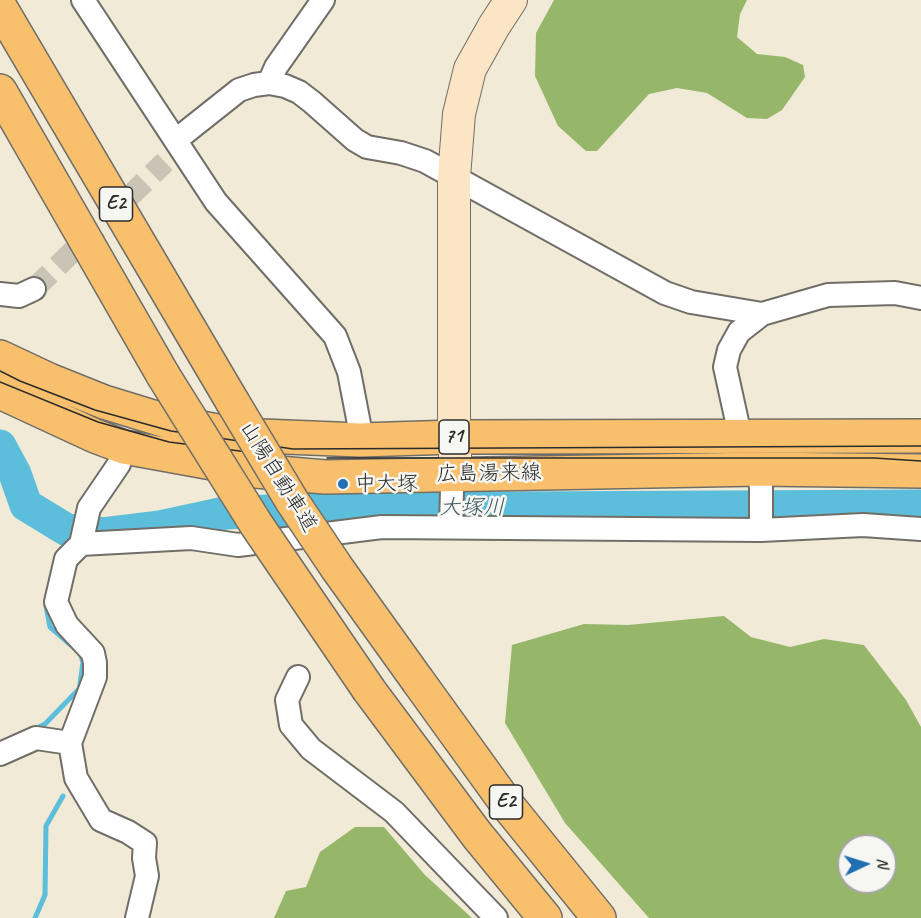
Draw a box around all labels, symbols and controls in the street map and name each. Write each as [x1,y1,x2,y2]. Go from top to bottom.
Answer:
road number: E2 [100,187,132,221]
street label: 山陽自動車道 [234,417,322,537]
road number: 71 [439,420,469,454]
street label: 広島湯来線 [436,460,542,488]
place label: 中大塚 [355,471,418,497]
marker: 中大塚 [336,477,350,491]
water label: 大塚川 [439,495,505,521]
road number: E2 [490,785,522,819]
north arrow [837,834,897,894]
text: N [873,857,893,869]

